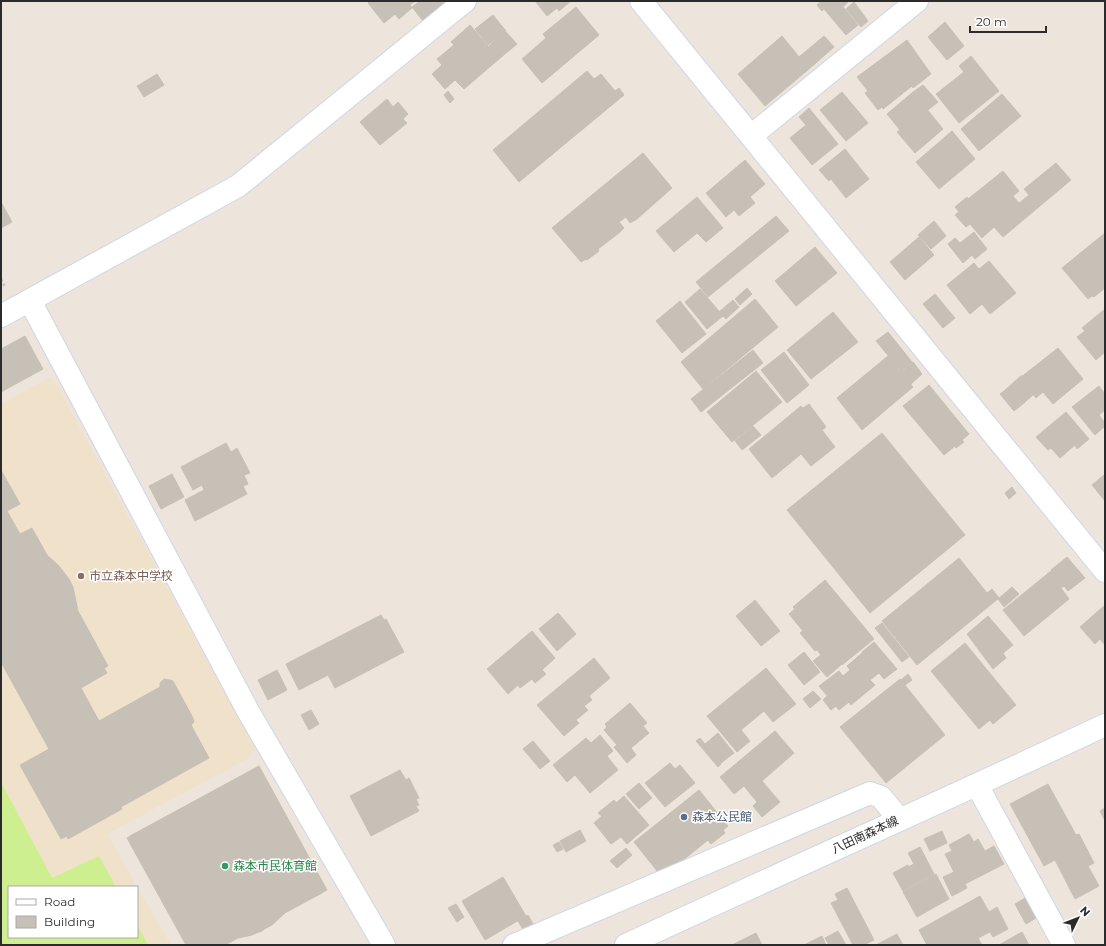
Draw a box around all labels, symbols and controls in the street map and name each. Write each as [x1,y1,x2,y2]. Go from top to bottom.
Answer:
scale bar [970,8,1046,34]
text: 20 m [976,14,1007,29]
place label: 市立森本中学校 [89,568,173,583]
marker: 市立森本中学校 [76,571,86,581]
place label: 森本公民館 [692,809,752,824]
marker: 森本公民館 [679,812,689,822]
street label: 八田南森本線 [829,813,901,857]
place label: 森本市民体育館 [233,858,317,873]
marker: 森本市民体育館 [220,861,230,871]
legend [8,886,138,938]
text: Road [44,894,75,909]
north arrow [1058,898,1098,938]
text: N [1077,903,1093,919]
text: Building [44,914,95,929]

